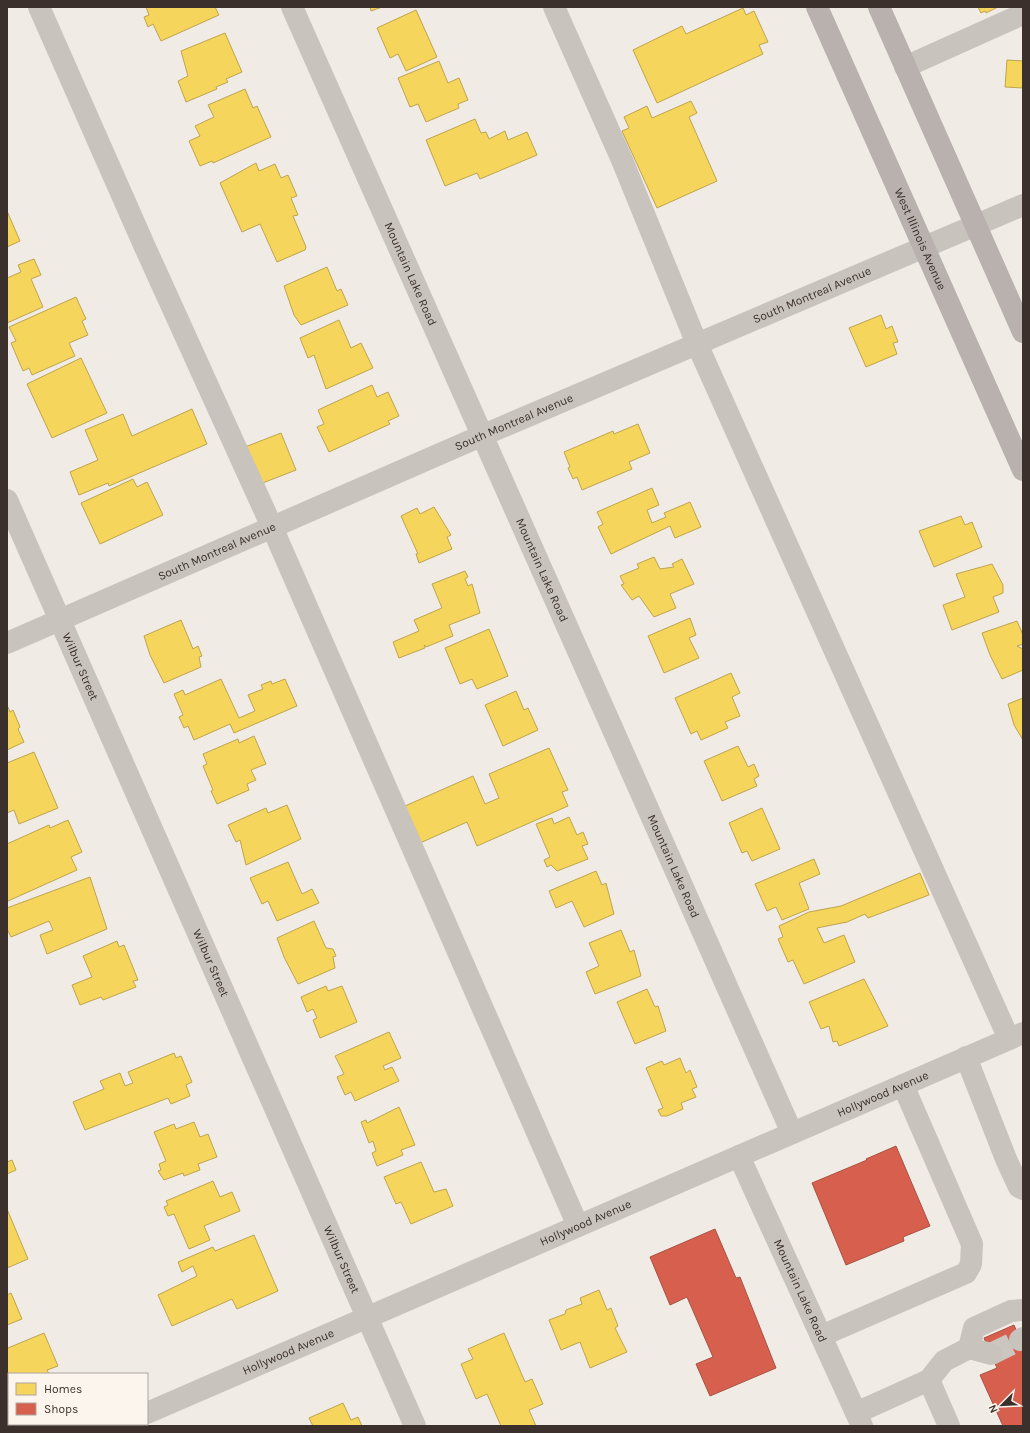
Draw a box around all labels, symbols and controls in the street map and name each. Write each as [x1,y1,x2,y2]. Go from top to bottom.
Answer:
street label: West Illinois Avenue [891,186,949,292]
street label: Mountain Lake Road [381,220,440,328]
street label: South Montreal Avenue [751,264,873,326]
street label: South Montreal Avenue [453,391,575,454]
street label: Mountain Lake Road [513,516,571,624]
street label: South Montreal Avenue [156,519,278,583]
street label: Wilbur Street [59,631,102,703]
street label: Mountain Lake Road [644,812,703,920]
street label: Wilbur Street [190,927,232,999]
street label: Hollywood Avenue [835,1068,931,1120]
street label: Hollywood Avenue [538,1197,633,1249]
street label: Wilbur Street [321,1224,363,1296]
street label: Mountain Lake Road [771,1237,830,1344]
street label: Hollywood Avenue [240,1326,336,1378]
legend [8,1373,148,1425]
text: Homes [44,1382,82,1396]
north arrow [982,1385,1022,1425]
text: Shops [44,1402,78,1416]
text: N [986,1403,1001,1415]

